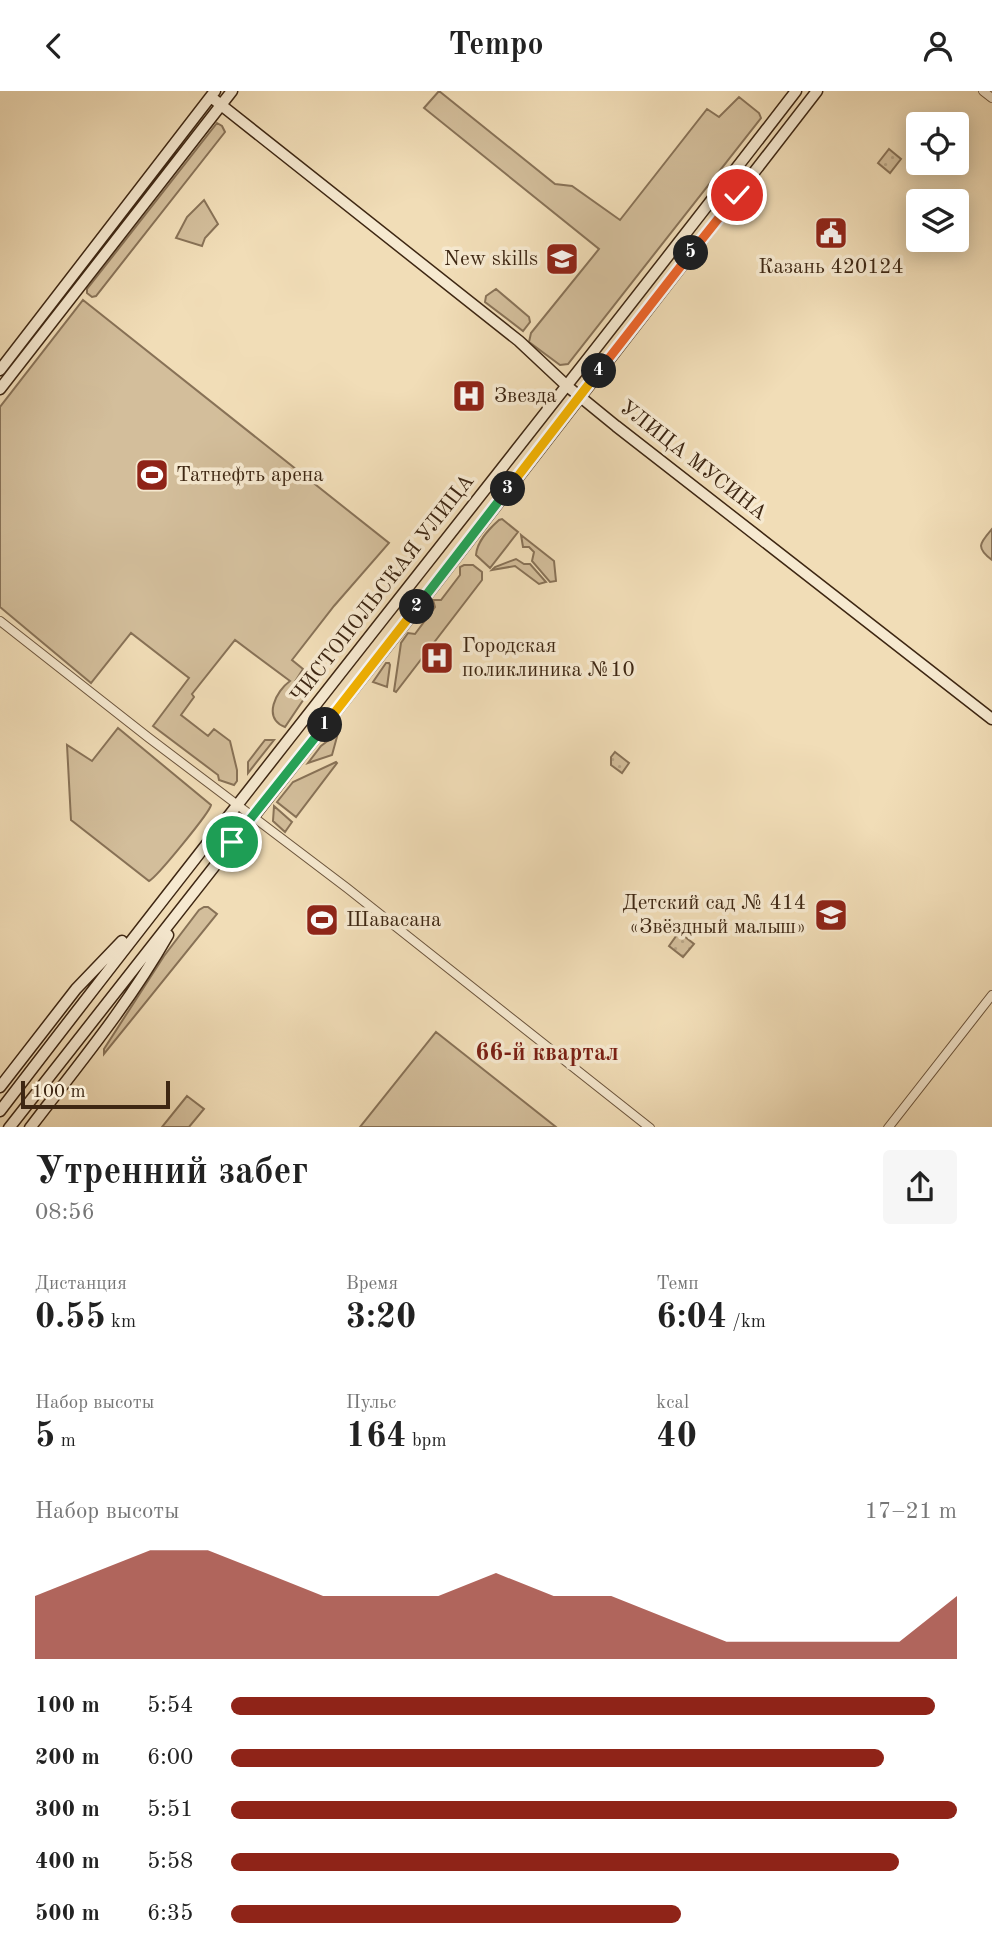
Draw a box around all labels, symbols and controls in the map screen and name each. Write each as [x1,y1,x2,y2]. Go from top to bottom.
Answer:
icon: back [35,27,73,65]
icon: person [919,27,957,65]
text: Tempo [448,30,544,62]
map controls [906,112,969,252]
button: locate [906,112,969,175]
pin [707,165,767,225]
icon: check [718,176,756,214]
button: layers [906,189,969,252]
public building icon: Казань 420124 [812,214,850,252]
pin: 5 [674,235,708,271]
school or university icon: New skills [543,240,581,278]
text: 5 [685,243,696,262]
place label: New skills [444,249,538,270]
place label: Казань 420124 [758,257,904,278]
pin: 4 [582,353,616,389]
text: 4 [593,361,604,380]
hospital icon: Звезда [450,377,488,415]
place label: Звезда [494,386,557,407]
street label: УЛИЦА МУСИНА [615,397,771,525]
sports icon: Татнефть арена [133,456,171,494]
place label: Татнефть арена [176,465,324,486]
street label: ЧИСТОПОЛЬСКАЯ УЛИЦА [287,471,479,707]
pin: 3 [490,471,526,507]
text: 3 [502,479,513,498]
pin: 2 [400,589,434,625]
text: 2 [411,597,422,616]
place label: Городская поликлиника №10 [462,636,635,681]
hospital icon: Городская поликлиника №10 [418,639,456,677]
pin: 1 [308,707,342,743]
text: 1 [319,715,330,734]
pin [202,812,262,872]
icon: arrive [213,823,251,861]
place label: Детский сад № 414 «Звёздный малыш» [622,893,806,938]
school or university icon: Детский сад № 414 «Звёздный малыш» [812,896,850,934]
sports icon: Шавасана [303,901,341,939]
place label: Шавасана [346,910,441,931]
district label: 66-й квартал [475,1042,619,1066]
scale bar [21,1078,170,1110]
text: 100 m [32,1083,85,1102]
button: share [883,1150,957,1224]
text: Утренний забег [35,1154,308,1192]
text: 08:56 [35,1201,95,1224]
text: Дистанция [35,1275,127,1294]
text: Время [346,1275,398,1294]
text: Темп [656,1275,699,1294]
text: 0.55 [35,1300,106,1335]
text: 3:20 [346,1300,416,1335]
text: 6:04 [656,1300,727,1335]
text: km [106,1313,136,1332]
text: /km [727,1313,766,1332]
text: Набор высоты [35,1394,154,1413]
text: Пульс [346,1394,396,1413]
text: kcal [656,1394,689,1413]
text: 5 [35,1419,55,1454]
text: 164 [346,1419,407,1454]
text: 40 [656,1419,697,1454]
text: m [55,1432,76,1451]
text: bpm [407,1432,447,1451]
text: Набор высоты [35,1500,179,1523]
text: 17–21 m [865,1500,957,1523]
text: 100 m [35,1694,100,1717]
text: 5:54 [147,1694,193,1717]
text: 200 m [35,1746,100,1769]
text: 6:00 [147,1746,193,1769]
text: 300 m [35,1798,100,1821]
text: 5:51 [147,1798,193,1821]
text: 400 m [35,1850,100,1873]
text: 5:58 [147,1850,193,1873]
text: 500 m [35,1902,100,1925]
text: 6:35 [147,1902,193,1925]

